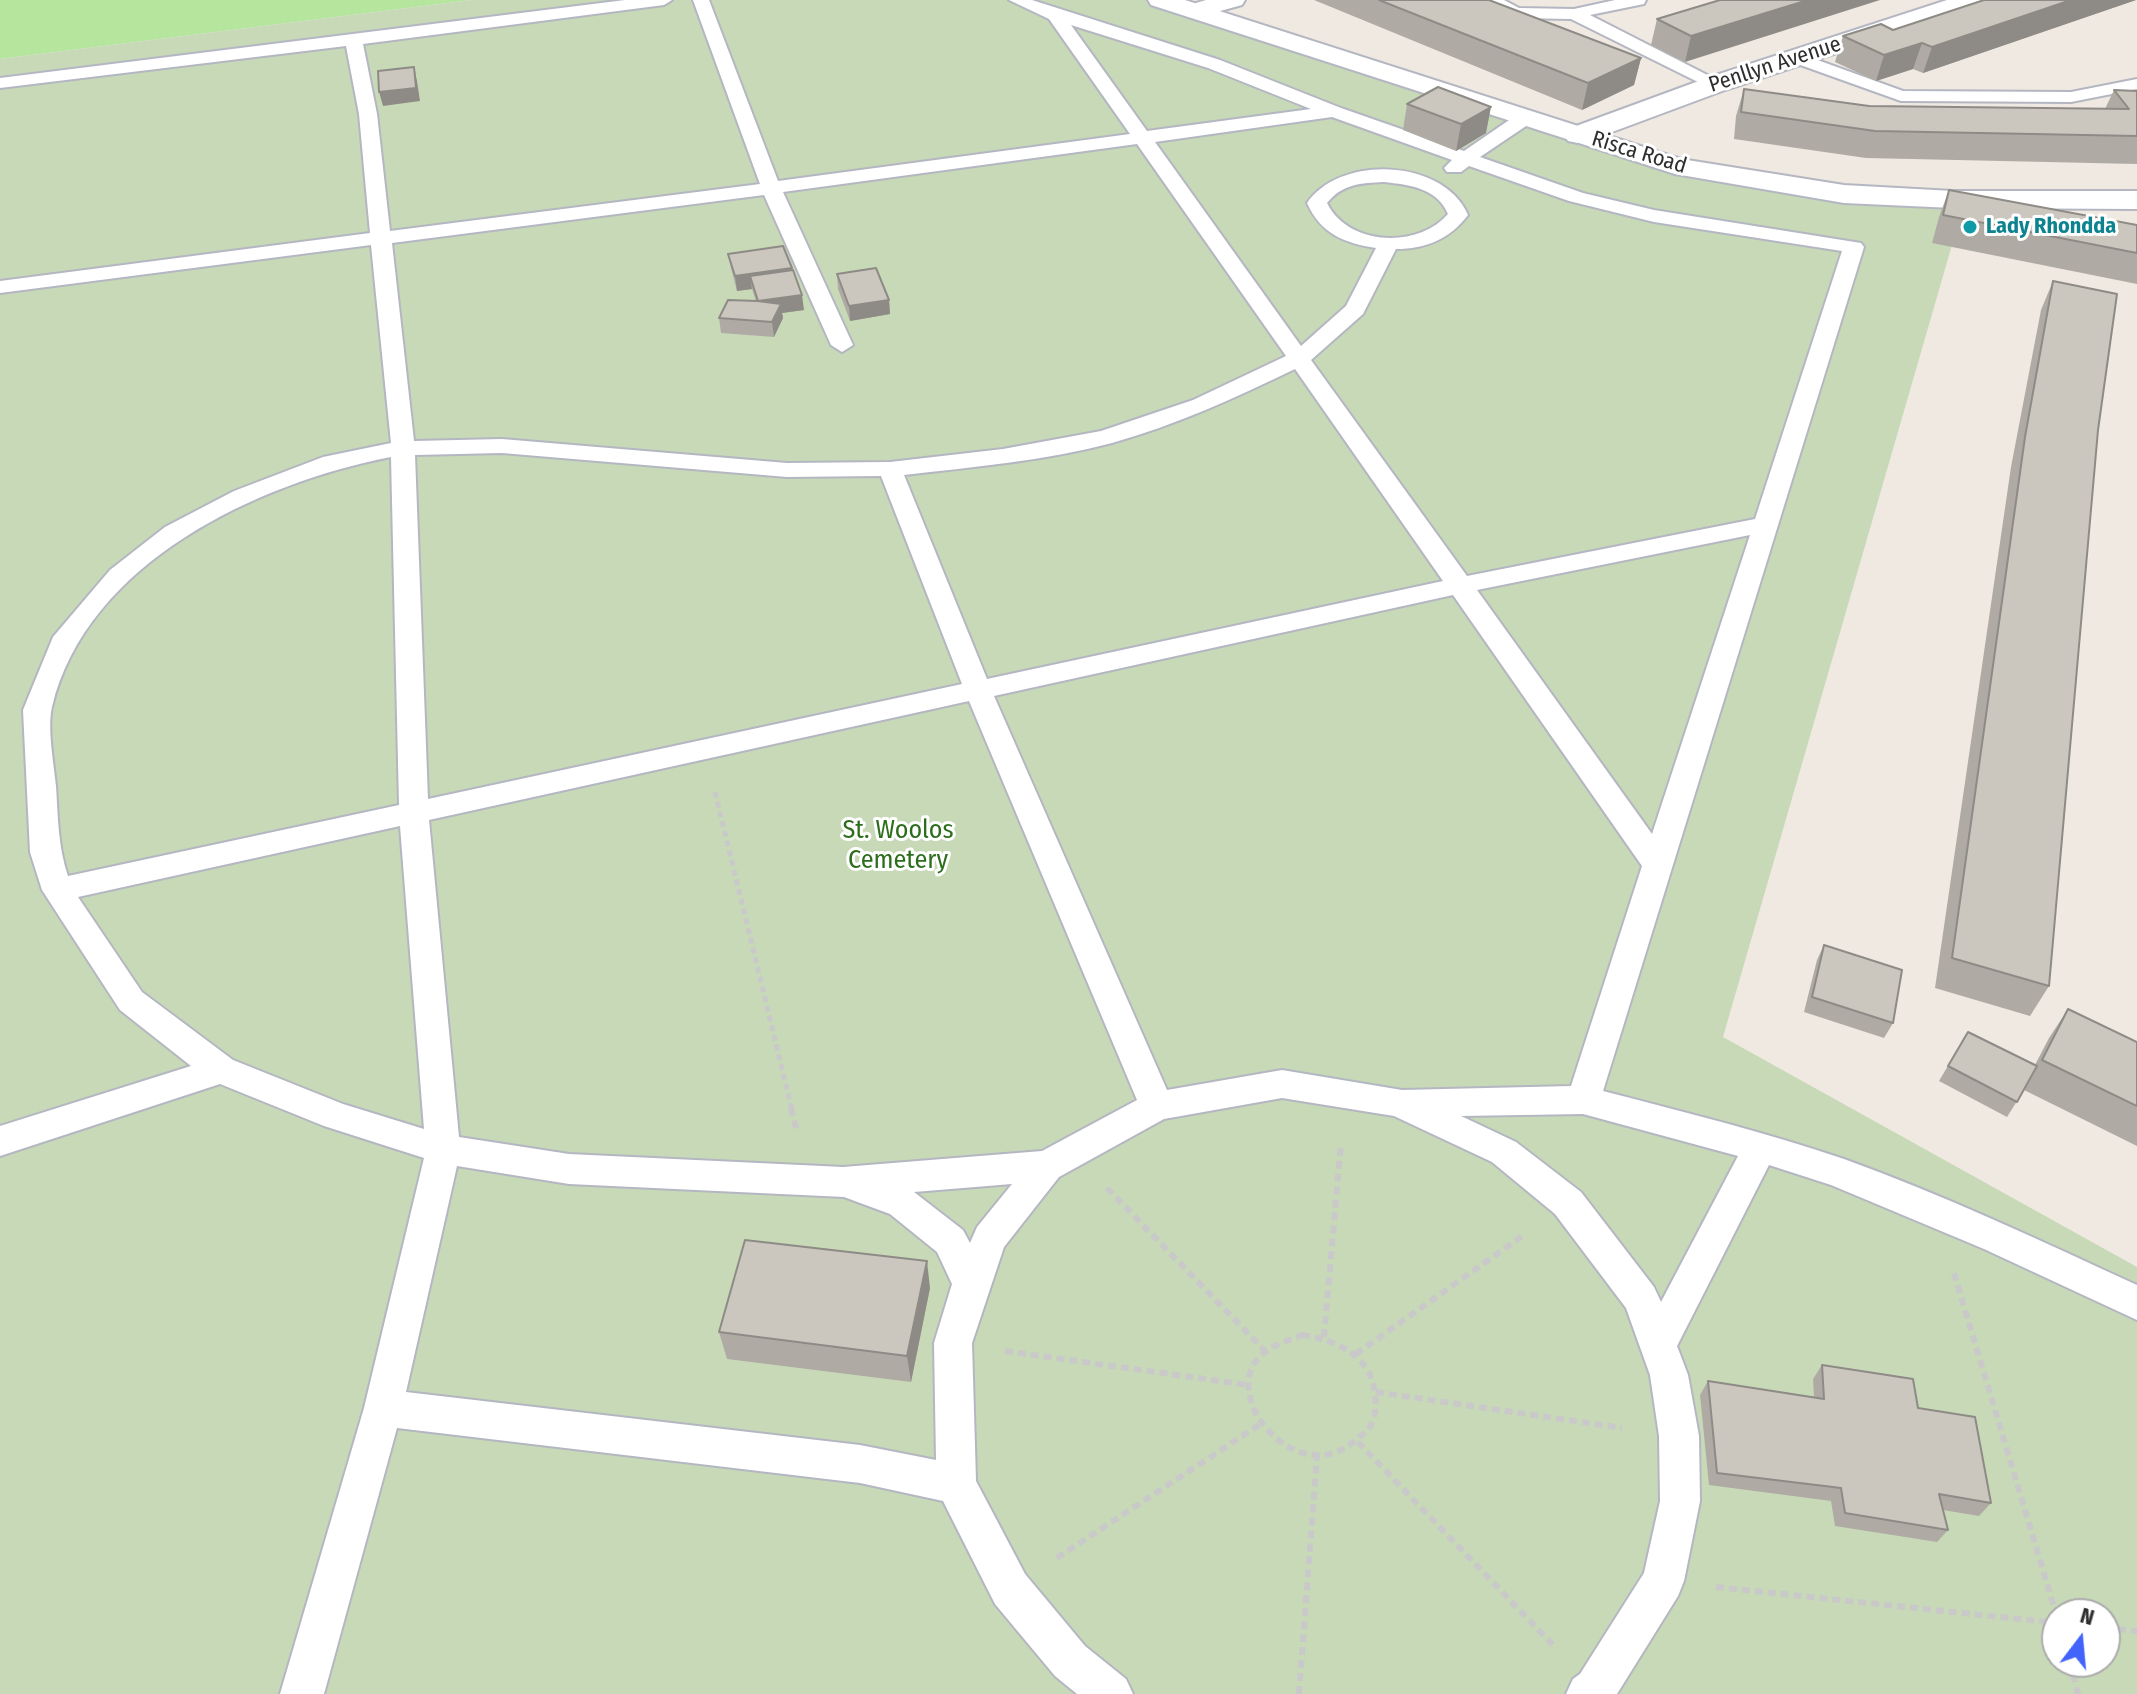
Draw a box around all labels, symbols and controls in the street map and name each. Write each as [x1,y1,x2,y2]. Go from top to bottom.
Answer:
street label: Penllyn Avenue [1706,31,1844,99]
street label: Risca Road [1588,126,1690,180]
place label: Lady Rhondda [1986,214,2116,240]
marker: Lady Rhondda [1961,218,1979,236]
park label: St. Woolos Cemetery [842,815,954,876]
north arrow [2041,1598,2121,1678]
text: N [2077,1602,2097,1631]

